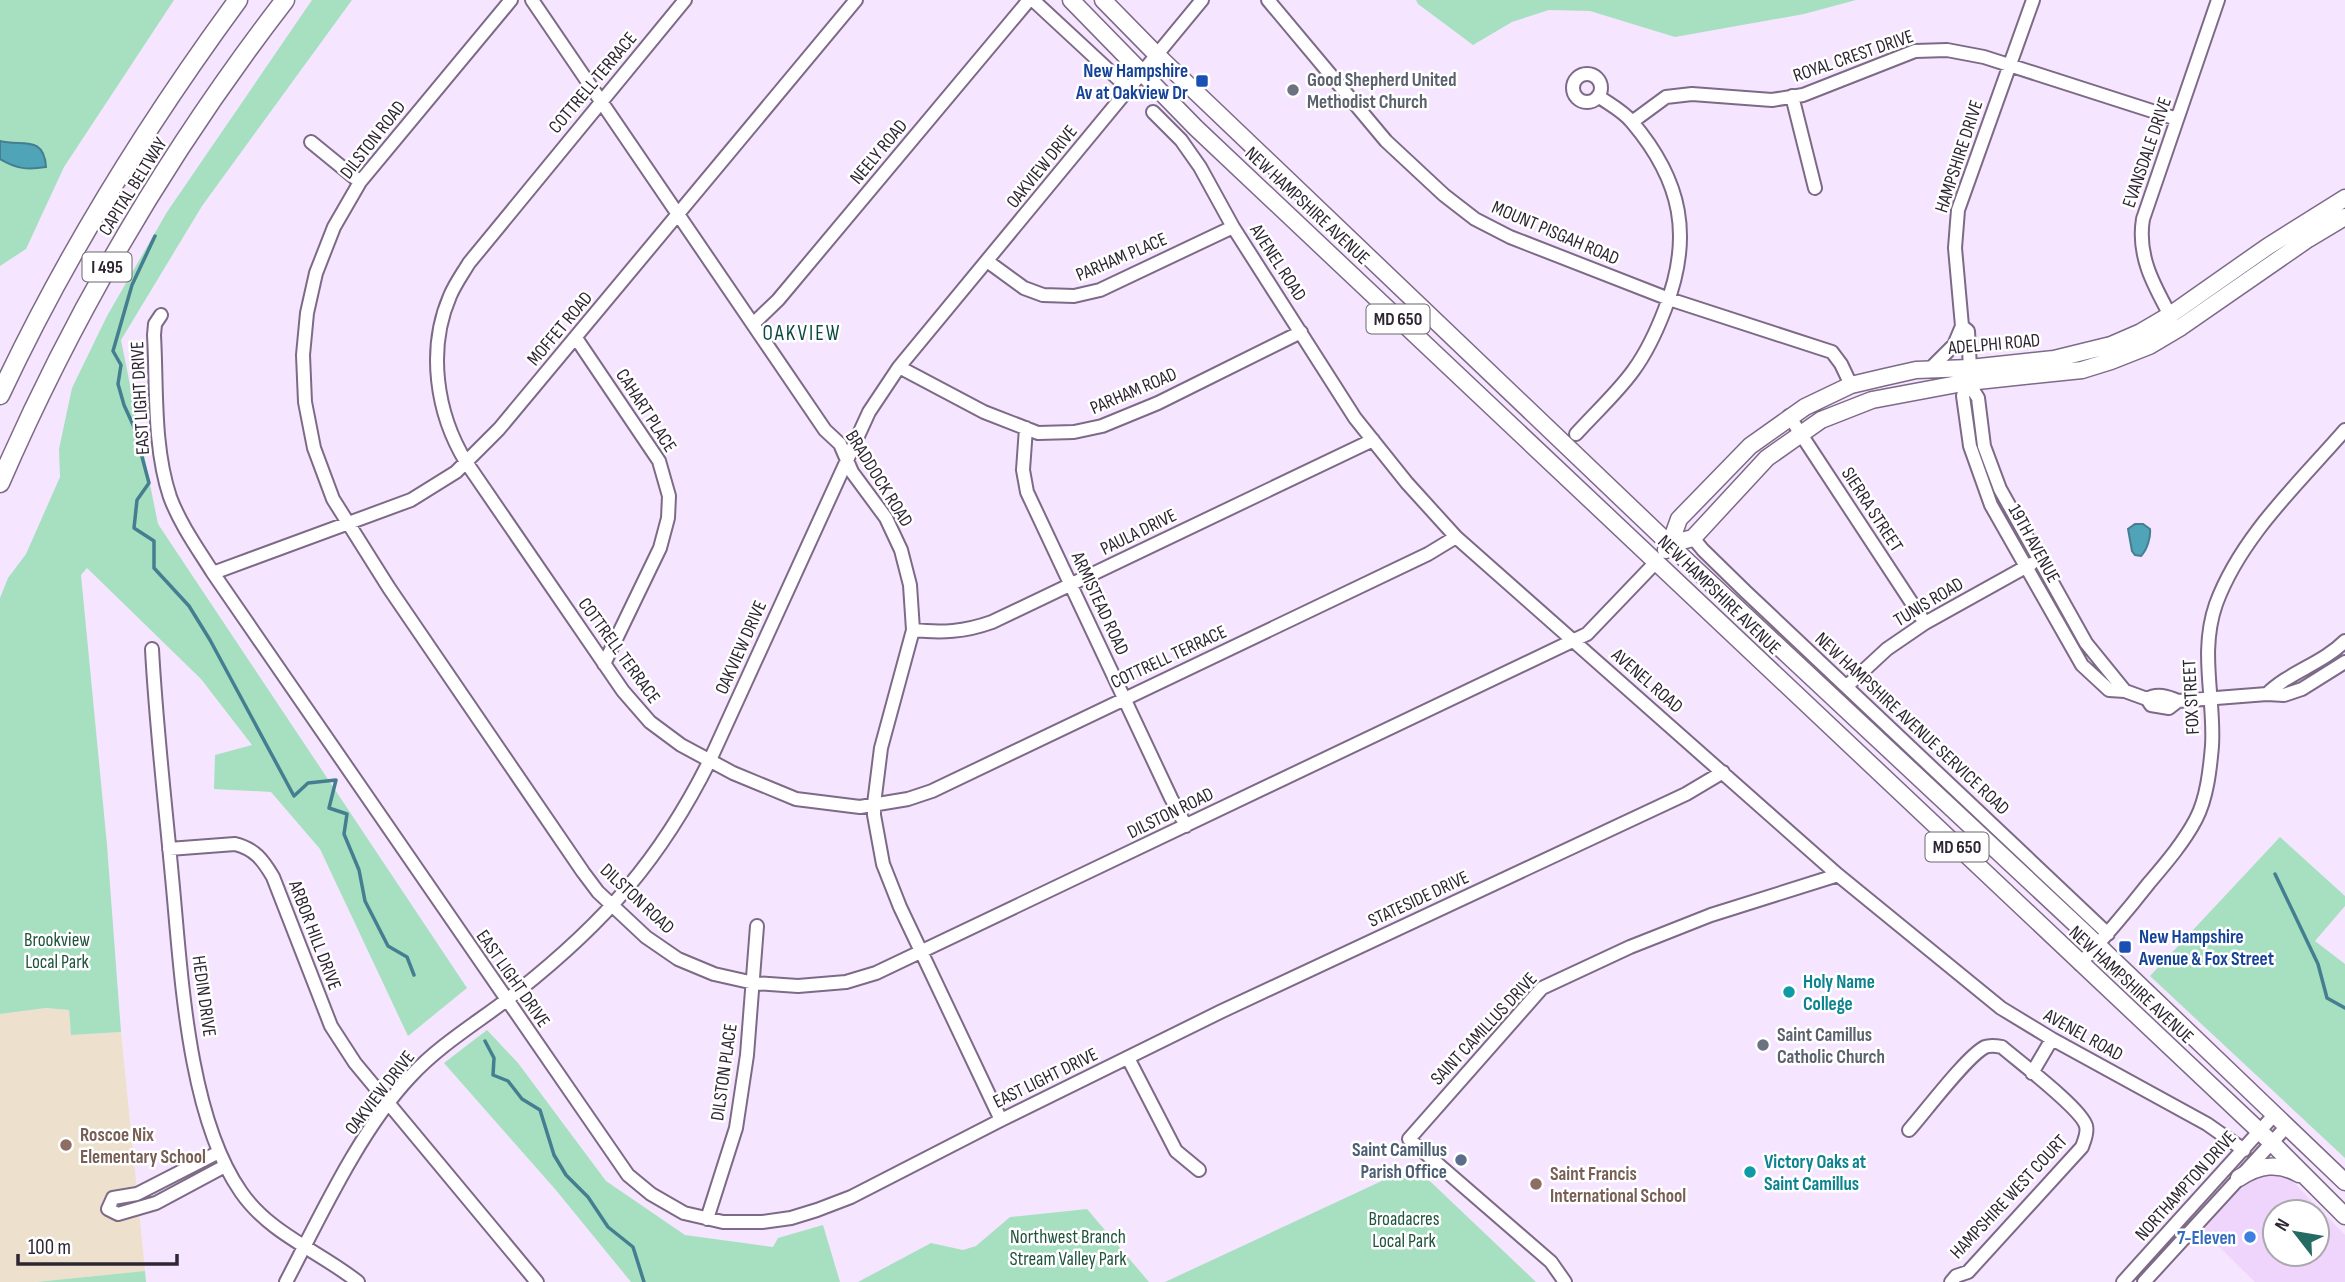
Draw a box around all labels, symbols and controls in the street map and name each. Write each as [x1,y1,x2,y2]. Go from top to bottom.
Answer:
street label: ROYAL CREST DRIVE [1790,25,1917,88]
street label: COTTRELL TERRACE [544,28,642,138]
place label: New Hampshire Av at Oakview Dr [1075,60,1188,105]
place label: Good Shepherd United Methodist Church [1307,69,1456,114]
marker: New Hampshire Av at Oakview Dr [1194,73,1210,89]
marker: Good Shepherd United Methodist Church [1285,82,1301,98]
street label: EVANSDALE DRIVE [2118,94,2177,211]
street label: DILSTON ROAD [335,96,411,184]
street label: HAMPSHIRE DRIVE [1930,97,1988,216]
street label: NEELY ROAD [845,115,913,189]
street label: OAKVIEW DRIVE [1002,121,1083,213]
street label: CAPITAL BELTWAY [94,133,173,240]
street label: NEW HAMPSHIRE AVENUE [1240,142,1374,270]
street label: MOUNT PISGAH ROAD [1488,196,1623,271]
street label: AVENEL ROAD [1244,219,1311,306]
street label: PARHAM PLACE [1073,228,1171,287]
road number: I 495 [82,253,132,282]
street label: MOFFET ROAD [523,287,598,371]
road number: MD 650 [1366,304,1430,334]
district label: OAKVIEW [762,321,842,346]
street label: ADELPHI ROAD [1946,329,2041,360]
street label: EAST LIGHT DRIVE [126,341,155,455]
street label: PARHAM ROAD [1087,363,1180,420]
street label: CAHART PLACE [610,365,681,457]
street label: BRADDOCK ROAD [840,426,918,531]
street label: SIERRA STREET [1836,463,1908,557]
street label: 19TH AVENUE [2003,500,2065,587]
street label: PAULA DRIVE [1097,504,1180,561]
street label: NEW HAMPSHIRE AVENUE [1653,530,1785,660]
street label: ARMISTEAD ROAD [1065,547,1134,659]
street label: TUNIS ROAD [1890,573,1968,632]
street label: COTTRELL TERRACE [573,593,665,708]
street label: OAKVIEW DRIVE [710,597,772,698]
street label: COTTRELL TERRACE [1107,620,1230,694]
street label: NEW HAMPSHIRE AVENUE SERVICE ROAD [1810,628,2014,820]
street label: AVENEL ROAD [1606,643,1687,718]
street label: FOX STREET [2178,658,2205,735]
street label: DILSTON ROAD [1124,783,1218,844]
road number: MD 650 [1926,832,1988,862]
street label: DILSTON ROAD [595,859,679,939]
street label: STATESIDE DRIVE [1365,866,1473,933]
street label: ARBOR HILL DRIVE [283,877,346,994]
street label: NEW HAMPSHIRE AVENUE [2064,921,2198,1049]
street label: EAST LIGHT DRIVE [471,926,555,1032]
place label: New Hampshire Avenue & Fox Street [2138,926,2274,971]
park label: Brookview Local Park [24,929,90,974]
marker: New Hampshire Avenue & Fox Street [2117,939,2133,955]
street label: HEDIN DRIVE [186,954,221,1038]
street label: SAINT CAMILLUS DRIVE [1426,968,1542,1090]
place label: Holy Name College [1803,971,1875,1016]
marker: Holy Name College [1781,984,1797,1000]
street label: AVENEL ROAD [2039,1004,2127,1066]
street label: DILSTON PLACE [706,1022,743,1122]
place label: Saint Camillus Catholic Church [1777,1024,1885,1069]
marker: Saint Camillus Catholic Church [1755,1037,1771,1053]
street label: EAST LIGHT DRIVE [990,1043,1102,1114]
street label: OAKVIEW DRIVE [340,1046,420,1139]
place label: Roscoe Nix Elementary School [80,1124,206,1169]
street label: NORTHAMPTON DRIVE [2131,1126,2242,1246]
street label: HAMPSHIRE WEST COURT [1946,1130,2073,1264]
marker: Roscoe Nix Elementary School [58,1137,74,1153]
place label: Saint Camillus Parish Office [1352,1139,1447,1184]
place label: Victory Oaks at Saint Camillus [1764,1151,1866,1196]
marker: Saint Camillus Parish Office [1453,1152,1469,1168]
place label: Saint Francis International School [1550,1163,1686,1208]
marker: Victory Oaks at Saint Camillus [1742,1164,1758,1180]
marker: Saint Francis International School [1528,1176,1544,1192]
north arrow [2261,1198,2331,1268]
park label: Broadacres Local Park [1368,1208,1440,1253]
text: N [2270,1215,2295,1235]
scale bar [18,1222,177,1266]
park label: Northwest Branch Stream Valley Park [1009,1226,1127,1271]
place label: 7-Eleven [2177,1227,2236,1250]
marker: 7-Eleven [2242,1229,2258,1245]
text: 100 m [28,1235,71,1260]

